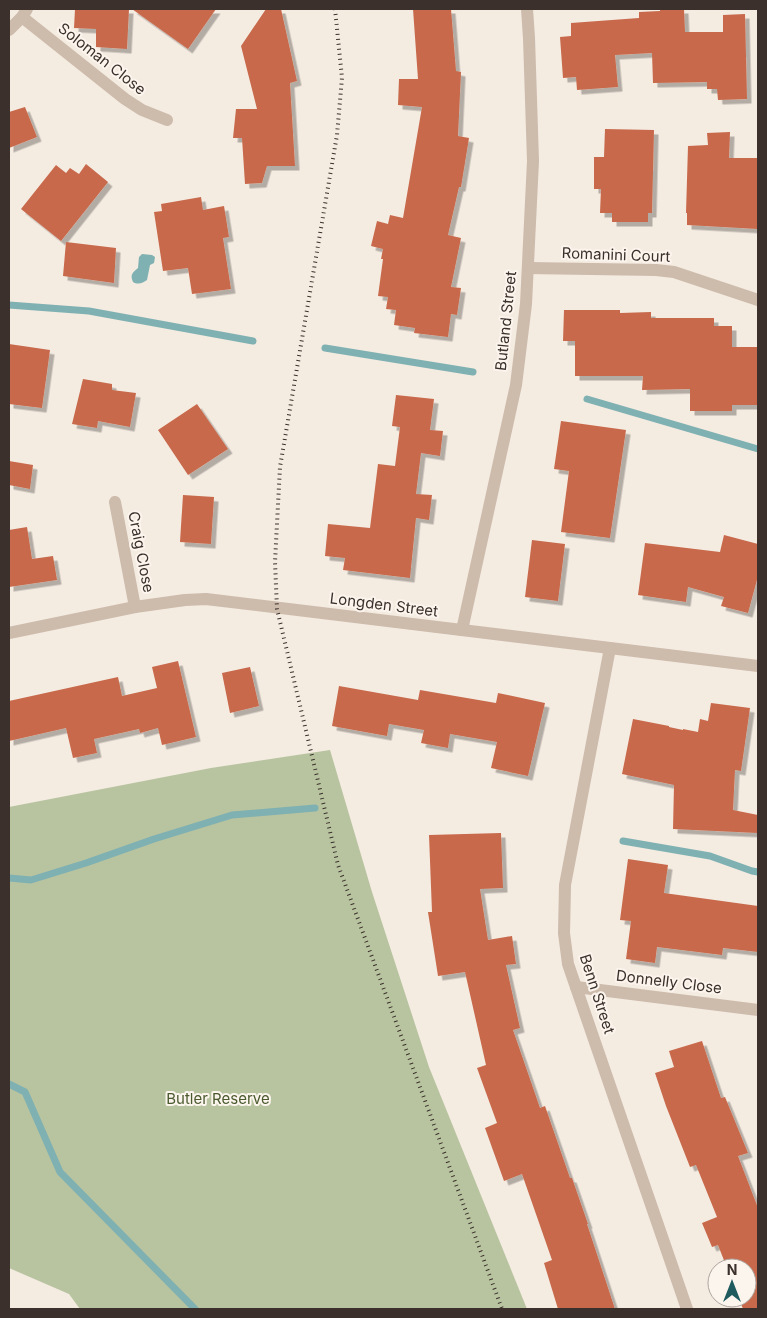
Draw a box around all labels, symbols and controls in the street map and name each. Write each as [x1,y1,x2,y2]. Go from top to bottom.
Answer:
street label: Soloman Close [55,18,150,99]
street label: Romanini Court [561,243,671,266]
street label: Butland Street [491,270,520,372]
street label: Craig Close [124,510,159,594]
street label: Longden Street [329,588,439,621]
street label: Benn Street [576,952,619,1036]
street label: Donnelly Close [615,966,723,997]
park label: Butler Reserve [166,1089,270,1108]
north arrow [707,1258,757,1308]
text: N [727,1261,737,1278]

